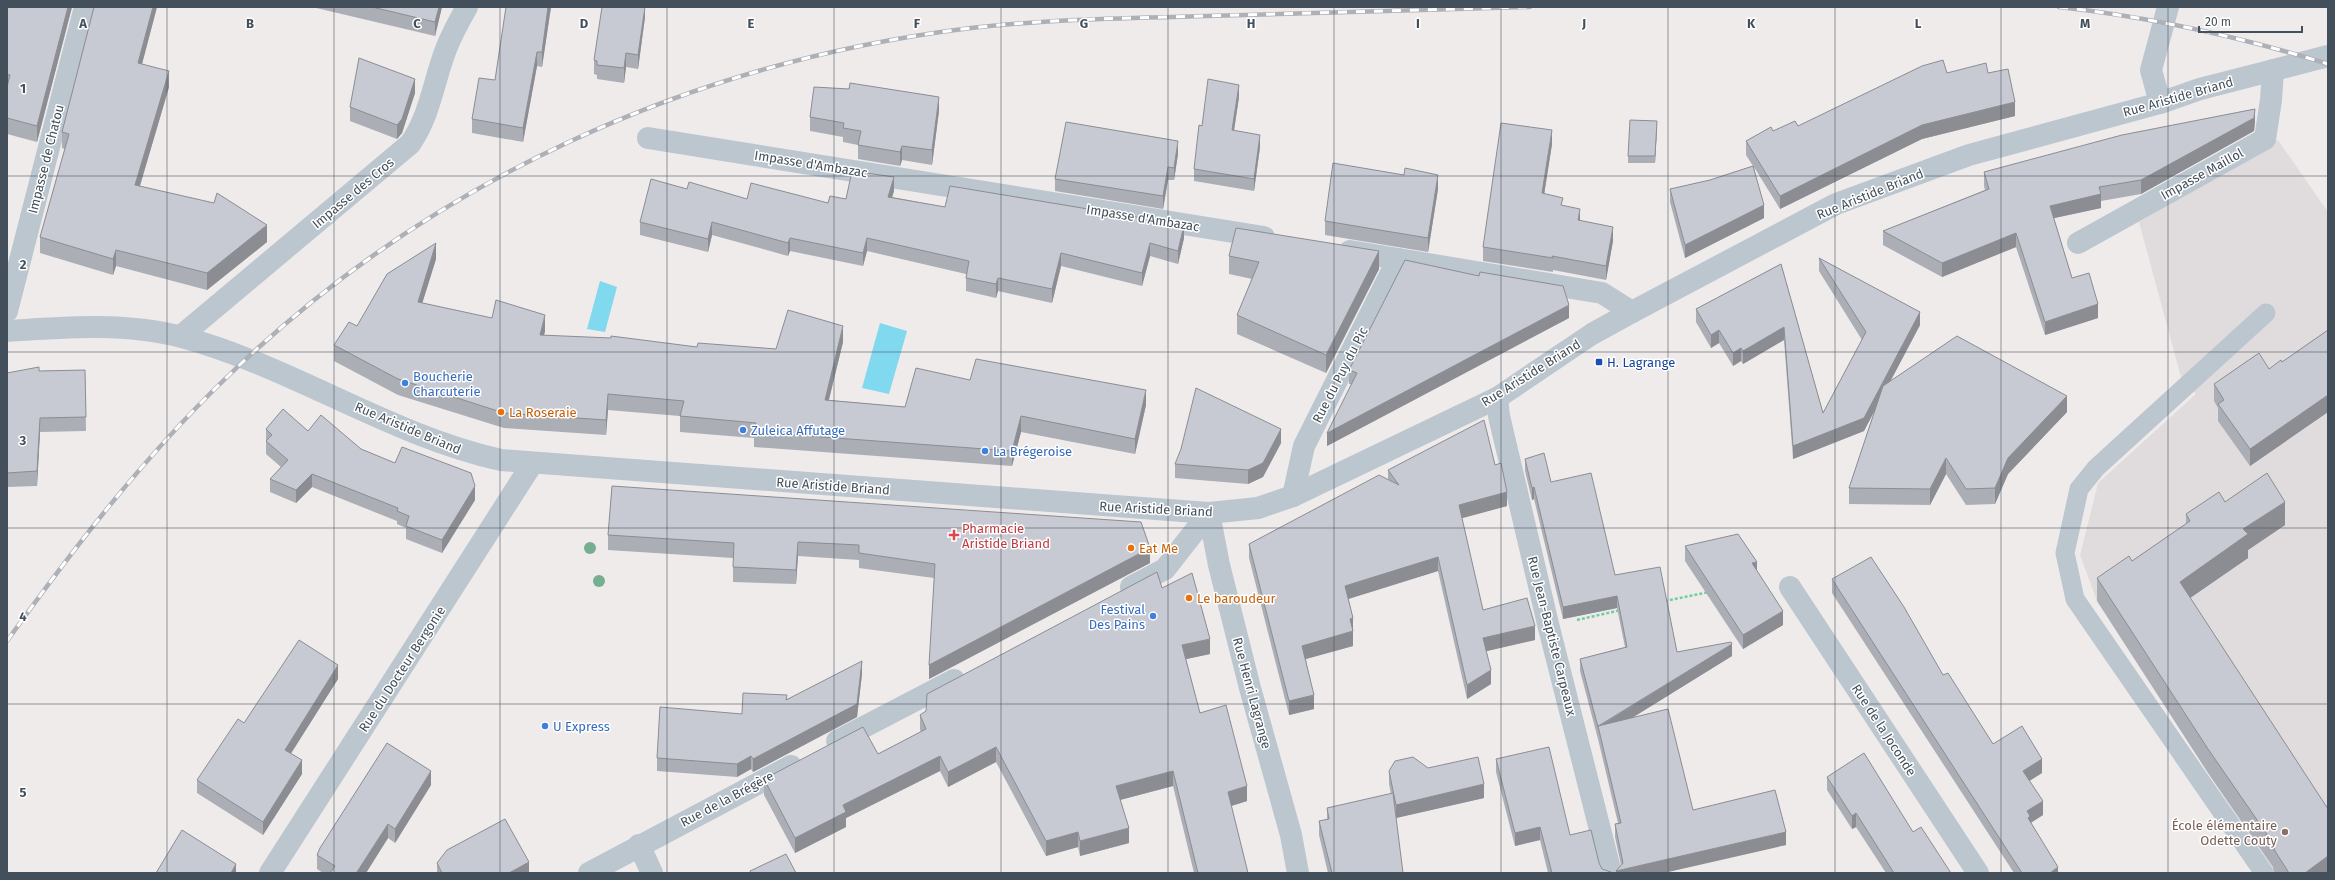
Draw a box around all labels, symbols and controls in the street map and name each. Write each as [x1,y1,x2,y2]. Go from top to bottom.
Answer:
scale bar [2199,8,2302,34]
text: 20 m [2205,15,2231,29]
text: A [78,16,87,31]
text: B [246,16,254,31]
text: C [413,16,421,31]
text: D [580,16,589,31]
text: E [748,16,755,31]
text: F [914,16,921,31]
text: G [1080,16,1088,31]
text: H [1247,16,1255,31]
text: I [1416,16,1420,31]
text: J [1581,16,1586,31]
text: K [1747,16,1756,31]
text: L [1915,16,1922,31]
text: M [2080,16,2090,31]
street label: Rue Aristide Briand [2121,74,2235,120]
text: 1 [20,81,26,96]
street label: Impasse de Chatou [25,103,67,215]
street label: Impasse Maillol [2158,145,2246,203]
street label: Impasse d'Ambazac [753,148,869,180]
street label: Impasse des Cros [309,155,397,231]
street label: Rue Aristide Briand [1814,166,1926,222]
street label: Impasse d'Ambazac [1085,202,1201,234]
text: 2 [20,257,27,272]
street label: Rue du Puy du Pic [1309,325,1371,425]
street label: Rue Aristide Briand [1479,336,1583,410]
place label: H. Lagrange [1607,355,1675,370]
marker: H. Lagrange [1594,357,1604,367]
place label: Boucherie Charcuterie [413,369,480,399]
marker: Boucherie Charcuterie [400,378,410,388]
street label: Rue Aristide Briand [353,399,463,457]
place label: La Roseraie [509,405,577,420]
marker: La Roseraie [496,407,506,417]
place label: Zuleica Affutage [751,423,845,438]
marker: Zuleica Affutage [738,425,748,435]
text: 3 [19,433,27,448]
place label: La Brégeroise [993,444,1072,459]
marker: La Brégeroise [980,446,990,456]
street label: Rue Aristide Briand [776,475,890,497]
street label: Rue Aristide Briand [1099,499,1213,519]
place label: Pharmacie Aristide Briand [962,521,1050,551]
marker: Pharmacie Aristide Briand [949,530,959,540]
place label: Eat Me [1139,541,1178,556]
marker: Eat Me [1126,543,1136,553]
street label: Rue Jean-Baptiste Carpeaux [1525,555,1579,718]
place label: Le baroudeur [1197,591,1276,606]
marker: Le baroudeur [1184,593,1194,603]
place label: Festival Des Pains [1089,602,1145,632]
street label: Rue du Docteur Bergonie [356,603,448,735]
text: 4 [19,609,27,624]
marker: Festival Des Pains [1148,611,1158,621]
street label: Rue Henri Lagrange [1230,636,1274,750]
street label: Rue de la Joconde [1849,681,1919,779]
place label: U Express [553,719,610,734]
marker: U Express [540,721,550,731]
street label: Rue de la Brégère [678,768,776,830]
text: 5 [20,785,27,800]
place label: École élémentaire Odette Couty [2172,818,2278,848]
marker: École élémentaire Odette Couty [2280,827,2290,837]

